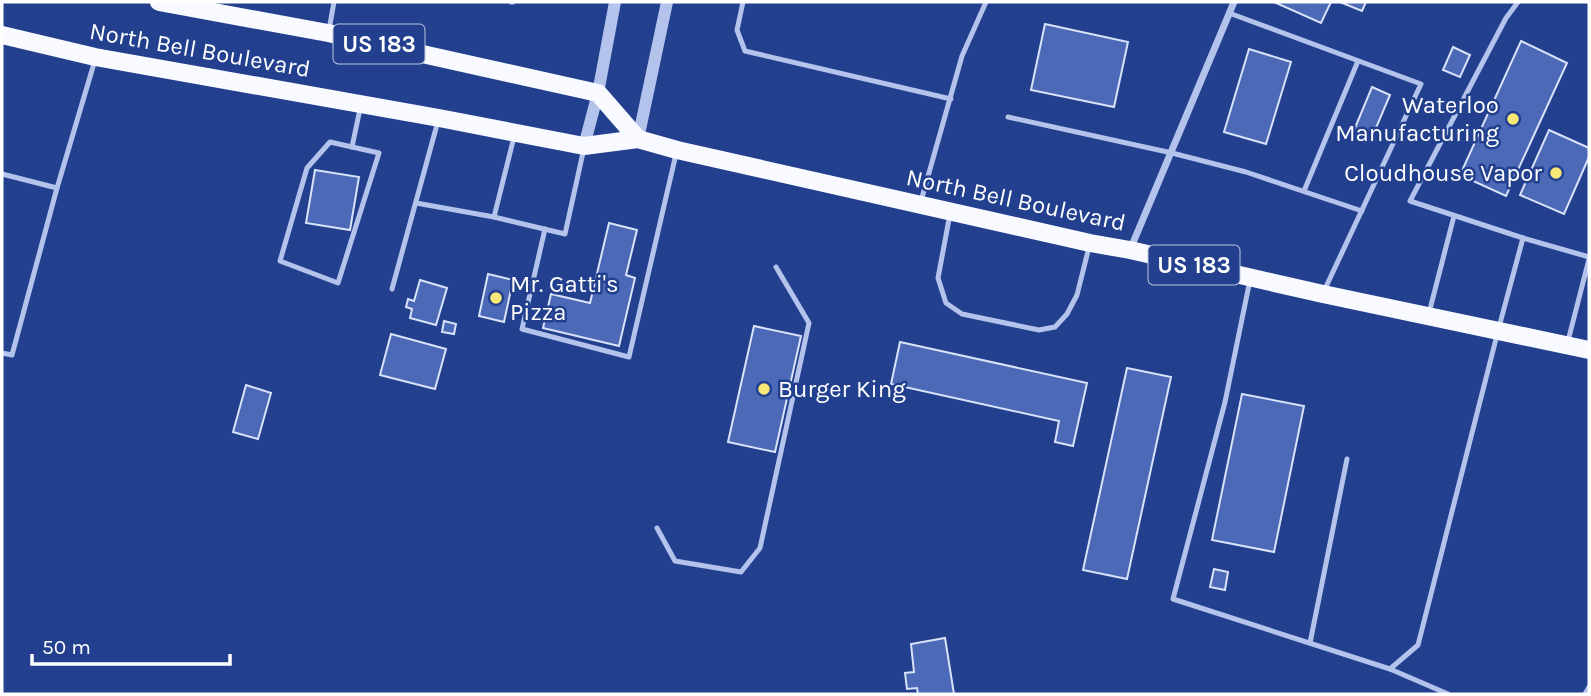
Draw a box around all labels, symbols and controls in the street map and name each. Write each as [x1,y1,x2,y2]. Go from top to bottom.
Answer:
street label: North Bell Boulevard [87,17,313,83]
road number: US 183 [334,24,424,64]
place label: Waterloo Manufacturing [1335,91,1499,147]
marker: Waterloo Manufacturing [1505,111,1521,127]
place label: Cloudhouse Vapor [1344,159,1542,187]
street label: North Bell Boulevard [904,163,1128,237]
marker: Cloudhouse Vapor [1548,165,1564,181]
road number: US 183 [1148,246,1240,284]
place label: Mr. Gatti's Pizza [510,270,619,326]
marker: Mr. Gatti's Pizza [488,290,504,306]
place label: Burger King [778,375,906,403]
marker: Burger King [756,381,772,397]
scale bar [32,622,229,666]
text: 50 m [42,635,91,659]

